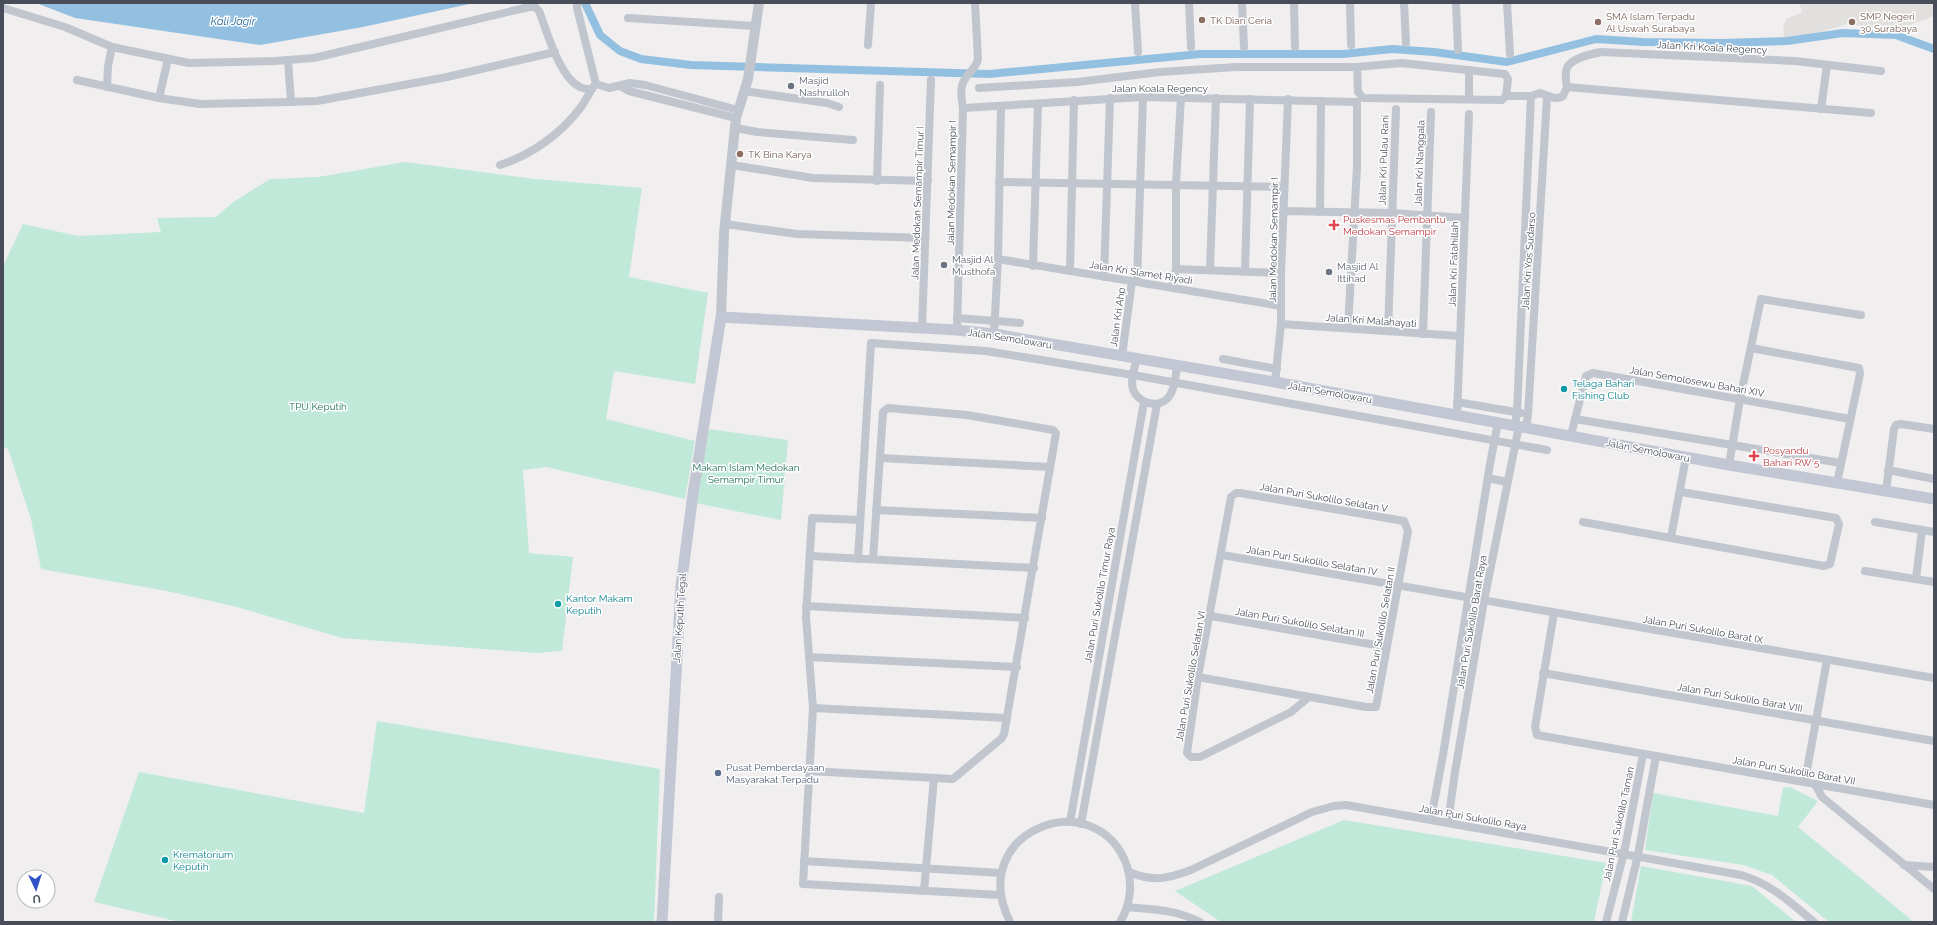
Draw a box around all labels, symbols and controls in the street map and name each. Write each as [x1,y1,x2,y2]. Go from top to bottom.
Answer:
place label: SMA Islam Terpadu Al Uswah Surabaya [1606,11,1695,34]
place label: SMP Negeri 30 Surabaya [1860,11,1917,34]
water label: Kali Jagir [211,15,257,28]
marker: TK Dian Ceria [1197,15,1207,25]
place label: TK Dian Ceria [1210,15,1272,26]
marker: SMA Islam Terpadu Al Uswah Surabaya [1593,17,1603,27]
marker: SMP Negeri 30 Surabaya [1847,17,1857,27]
street label: Jalan Kri Koala Regency [1656,39,1768,56]
place label: Masjid Nashrulloh [799,75,850,98]
marker: Masjid Nashrulloh [786,81,796,91]
street label: Jalan Koala Regency [1112,83,1209,94]
street label: Jalan Kri Pulau Rani [1376,115,1391,205]
street label: Jalan Medokan Semampir I [945,120,958,246]
street label: Jalan Kri Nanggala [1412,120,1427,206]
street label: Jalan Medokan Semampir Timur I [909,126,926,280]
marker: TK Bina Karya [735,149,745,159]
place label: TK Bina Karya [748,149,812,160]
street label: Jalan Medokan Semampir I [1267,177,1280,303]
street label: Jalan Kri Yos Sudarso [1520,212,1537,310]
place label: Puskesmas Pembantu Medokan Semampir [1343,214,1446,237]
marker: Puskesmas Pembantu Medokan Semampir [1328,219,1340,231]
street label: Jalan Kri Fatahillah [1447,221,1460,307]
place label: Masjid Al Musthofa [952,254,995,277]
street label: Jalan Kri Slamet Riyadi [1089,259,1193,286]
marker: Masjid Al Musthofa [939,260,949,270]
place label: Masjid Al Ittihad [1337,261,1379,284]
marker: Masjid Al Ittihad [1324,267,1334,277]
street label: Jalan Kri Ahp [1108,287,1127,347]
street label: Jalan Kri Malahayati [1325,312,1417,329]
street label: Jalan Semolowaru [967,326,1053,351]
street label: Jalan Semolosewu Bahari XIV [1629,364,1765,399]
place label: Telaga Bahari Fishing Club [1572,378,1634,401]
street label: Jalan Semolowaru [1287,380,1373,405]
marker: Telaga Bahari Fishing Club [1559,384,1569,394]
park label: TPU Keputih [289,401,347,412]
street label: Jalan Semolowaru [1605,437,1691,464]
place label: Posyandu Bahari RW 5 [1763,445,1820,468]
marker: Posyandu Bahari RW 5 [1748,450,1760,462]
park label: Makam Islam Medokan Semampir Timur [692,462,800,485]
street label: Jalan Puri Sukolilo Selatan V [1259,481,1389,514]
street label: Jalan Puri Sukolilo Timur Raya [1082,526,1117,664]
street label: Jalan Puri Sukolilo Selatan IV [1246,544,1378,577]
street label: Jalan Puri Sukolilo Barat Raya [1454,554,1489,690]
street label: Jalan Puri Sukolilo Selatan II [1364,566,1397,694]
street label: Jalan Keputih Tegal [671,573,688,663]
place label: Kantor Makam Keputih [566,593,633,616]
marker: Kantor Makam Keputih [553,599,563,609]
street label: Jalan Puri Sukolilo Selatan III [1234,606,1365,639]
street label: Jalan Puri Sukolilo Selatan VI [1174,610,1207,742]
street label: Jalan Puri Sukolilo Barat IX [1642,613,1765,646]
street label: Jalan Puri Sukolilo Barat VIII [1676,681,1803,714]
street label: Jalan Puri Sukolilo Barat VII [1732,754,1856,787]
place label: Pusat Pemberdayaan Masyarakat Terpadu [726,762,825,785]
street label: Jalan Puri Sukolilo Taman [1601,766,1636,882]
marker: Pusat Pemberdayaan Masyarakat Terpadu [713,768,723,778]
street label: Jalan Puri Sukolilo Raya [1418,803,1527,832]
place label: Krematorium Keputih [173,849,233,872]
marker: Krematorium Keputih [160,855,170,865]
north arrow [16,869,56,909]
text: U [32,892,41,905]

